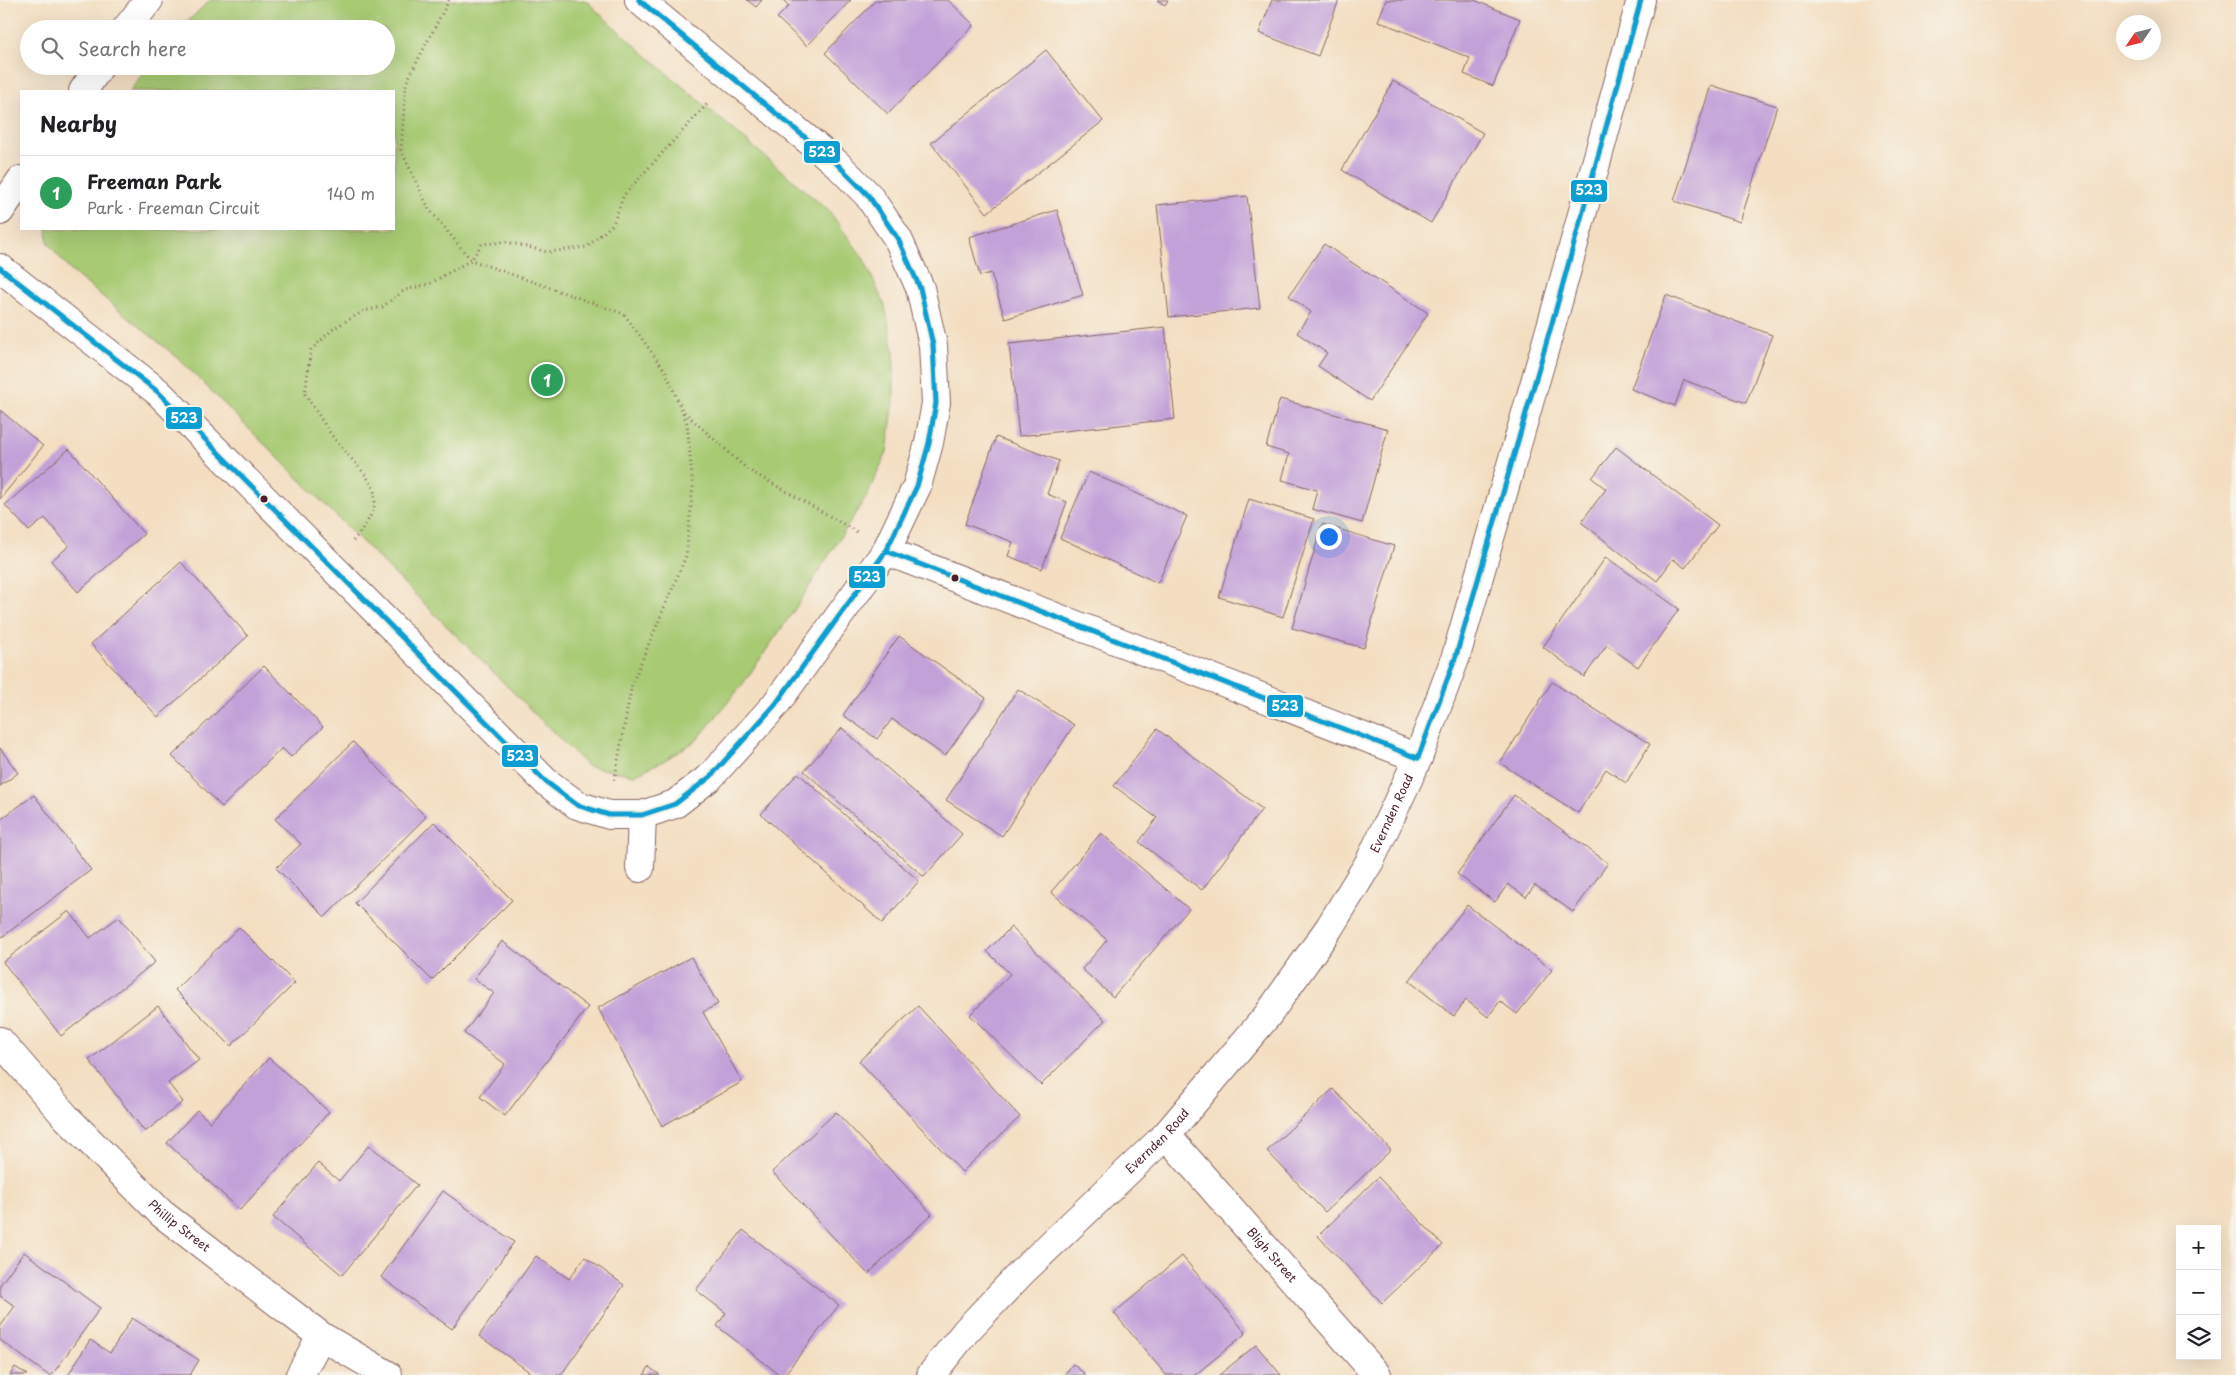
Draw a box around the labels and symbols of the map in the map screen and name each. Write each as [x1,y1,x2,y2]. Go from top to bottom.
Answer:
north arrow [2116,15,2161,60]
line badge: 523 [803,140,841,164]
text: 523 [808,141,836,162]
line badge: 523 [1570,179,1608,203]
text: 523 [1575,179,1603,200]
pin: 1 [531,361,563,399]
line badge: 523 [165,406,203,430]
text: 523 [170,407,198,428]
unlabelled marker [259,494,269,504]
your location [1316,524,1342,550]
line badge: 523 [848,565,886,589]
text: 523 [853,566,881,587]
unlabelled marker [950,573,960,583]
line badge: 523 [1266,694,1304,718]
text: 523 [1271,695,1299,716]
line badge: 523 [501,744,539,768]
text: 523 [506,745,534,766]
street label: Evernden Road [1365,771,1417,855]
street label: Evernden Road [1121,1104,1193,1177]
street label: Phillip Street [145,1195,214,1256]
street label: Bligh Street [1243,1223,1302,1286]

